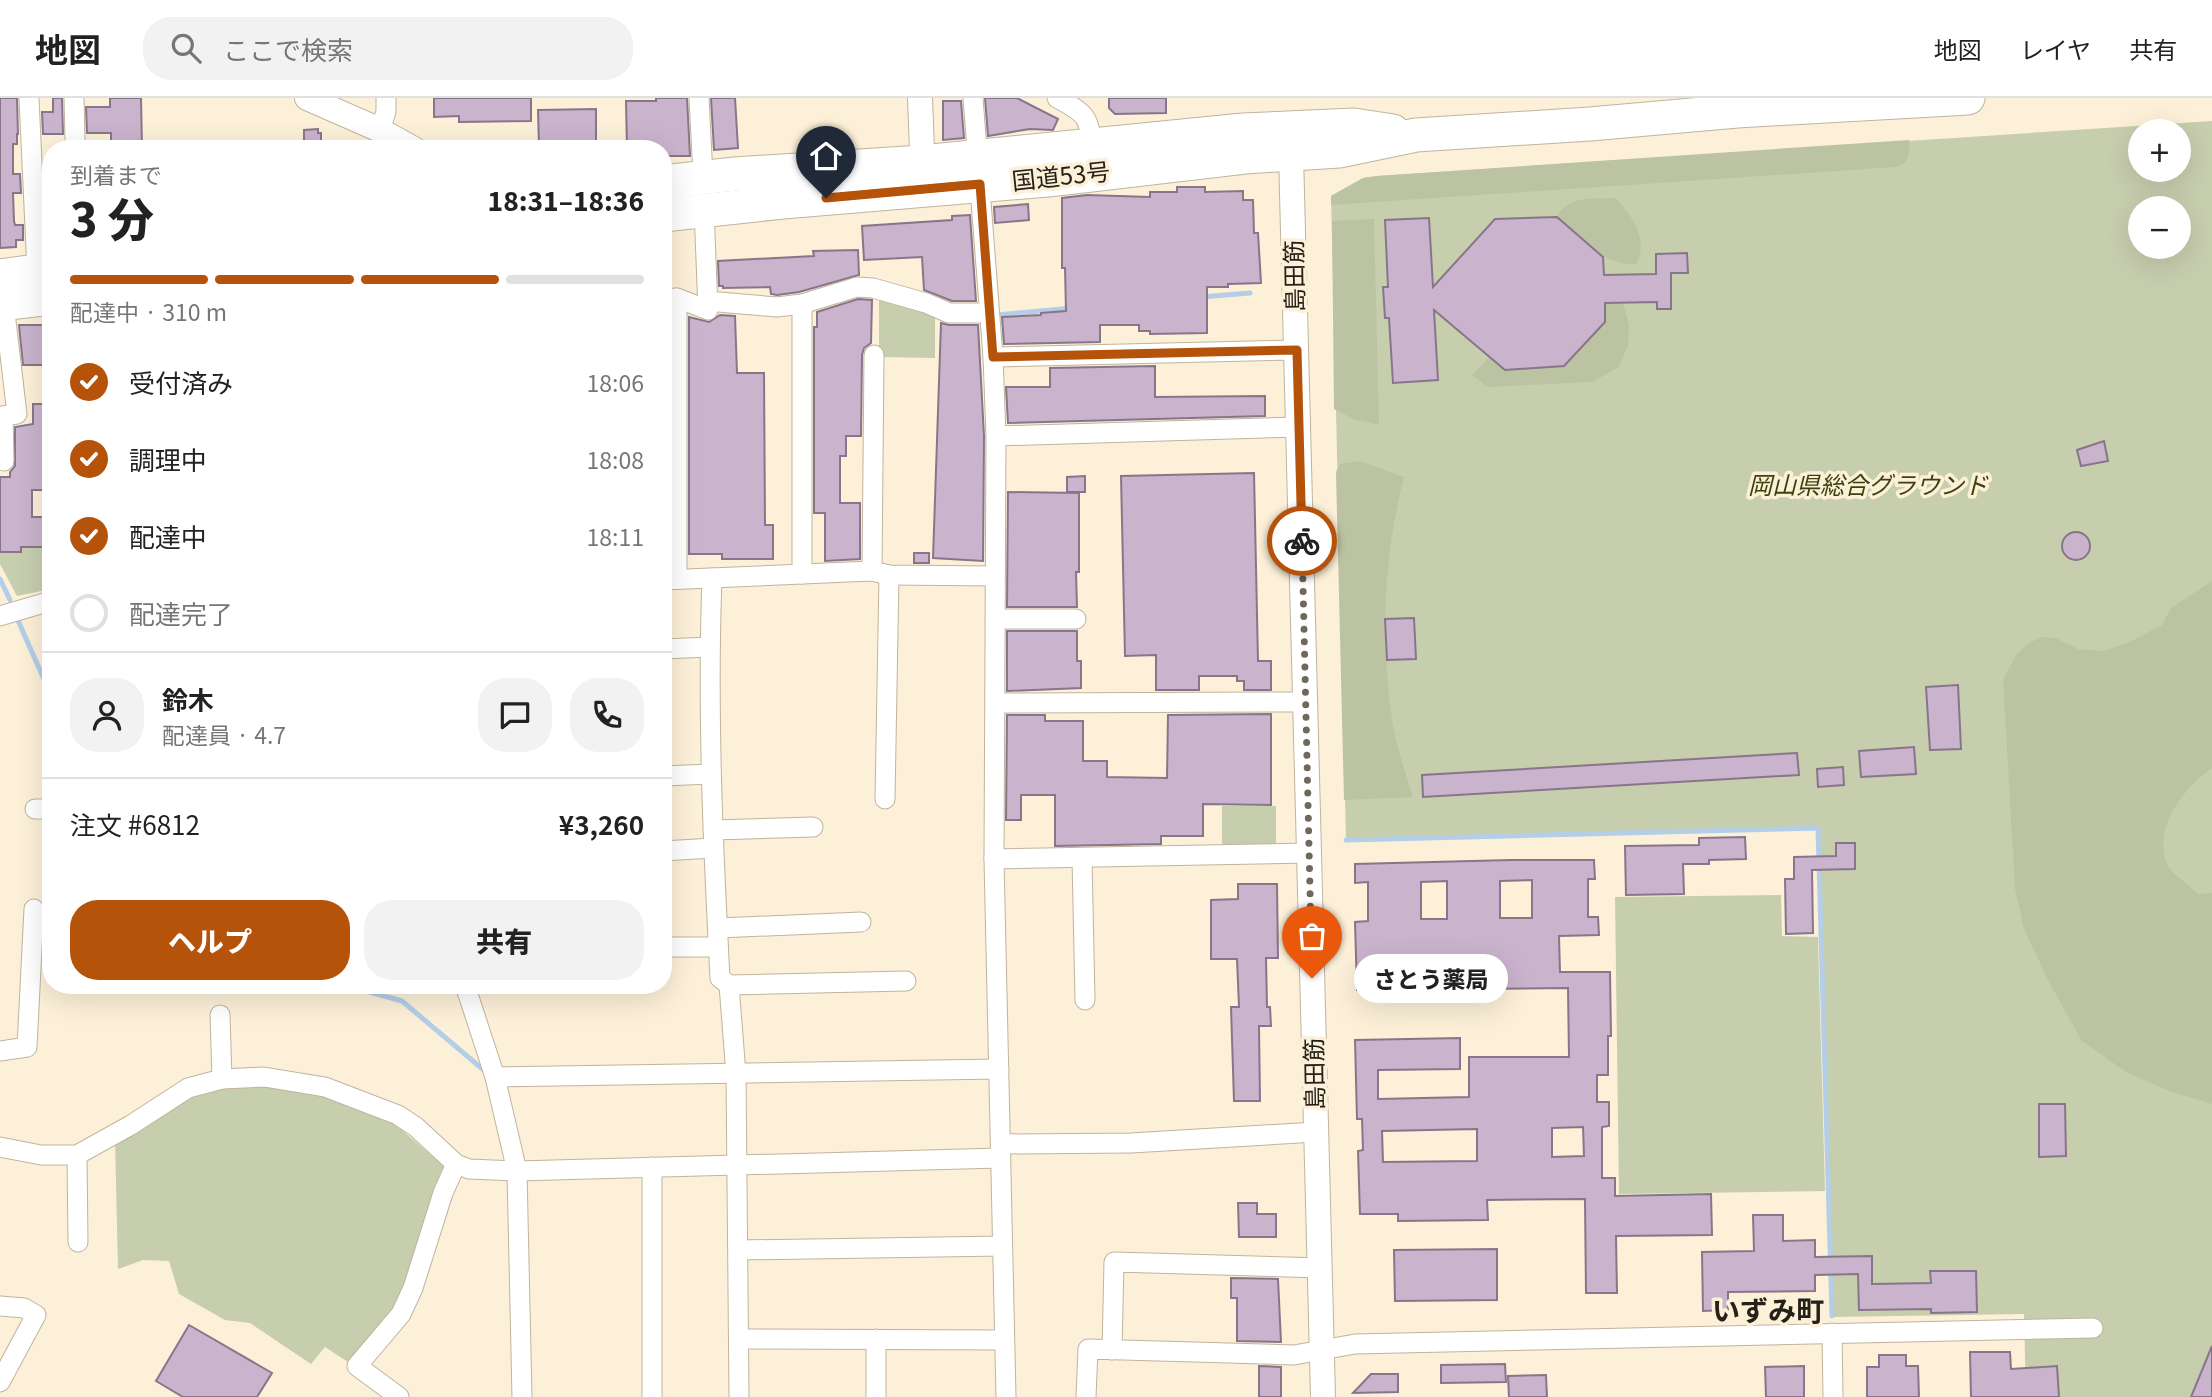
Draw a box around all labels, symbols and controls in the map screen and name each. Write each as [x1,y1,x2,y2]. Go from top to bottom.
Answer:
search box [143,17,633,80]
text: 地図 [35,24,101,72]
icon: search [167,29,205,67]
text: ここで検索 [223,30,353,67]
text: 地図 [1934,31,1982,66]
text: レイヤ [2020,31,2091,66]
text: 共有 [2129,31,2177,66]
map controls [2128,119,2191,259]
button: + [2128,119,2191,182]
pin [796,126,856,198]
icon: home [807,137,845,175]
street label: 国道53号 [1010,152,1112,197]
text: 到着まで [70,157,162,191]
text: 18:31–18:36 [488,181,644,218]
text: 3 分 [70,184,154,250]
button: − [2128,196,2191,259]
street label: 島田筋 [1274,240,1311,312]
text: 配達中 · 310 m [70,294,227,328]
icon: check [70,363,108,401]
text: 受付済み [129,363,233,400]
text: 18:06 [587,365,644,399]
icon: check [70,440,108,478]
text: 調理中 [129,440,207,477]
text: 18:08 [587,442,644,476]
park label: 岡山県総合グラウンド [1748,466,1989,501]
courier [1267,506,1337,576]
icon: check [70,517,108,555]
text: 配達中 [129,517,207,554]
text: 18:11 [587,519,644,553]
icon: bike [1283,522,1321,560]
text: 配達完了 [129,594,233,631]
button: person [70,678,144,752]
button: chat [478,678,552,752]
button: phone [570,678,644,752]
text: 鈴木 [162,680,214,717]
text: 配達員 · 4.7 [162,717,286,751]
text: 注文 #6812 [70,805,200,842]
text: ¥3,260 [559,805,644,842]
button: ヘルプ [70,900,350,980]
button: 共有 [364,900,644,980]
pin [1282,906,1342,978]
icon: bag [1293,917,1331,955]
callout: さとう薬局 [1354,954,1508,1002]
text: さとう薬局 [1374,961,1489,995]
street label: 島田筋 [1294,1038,1331,1110]
district label: いずみ町 [1712,1289,1824,1329]

